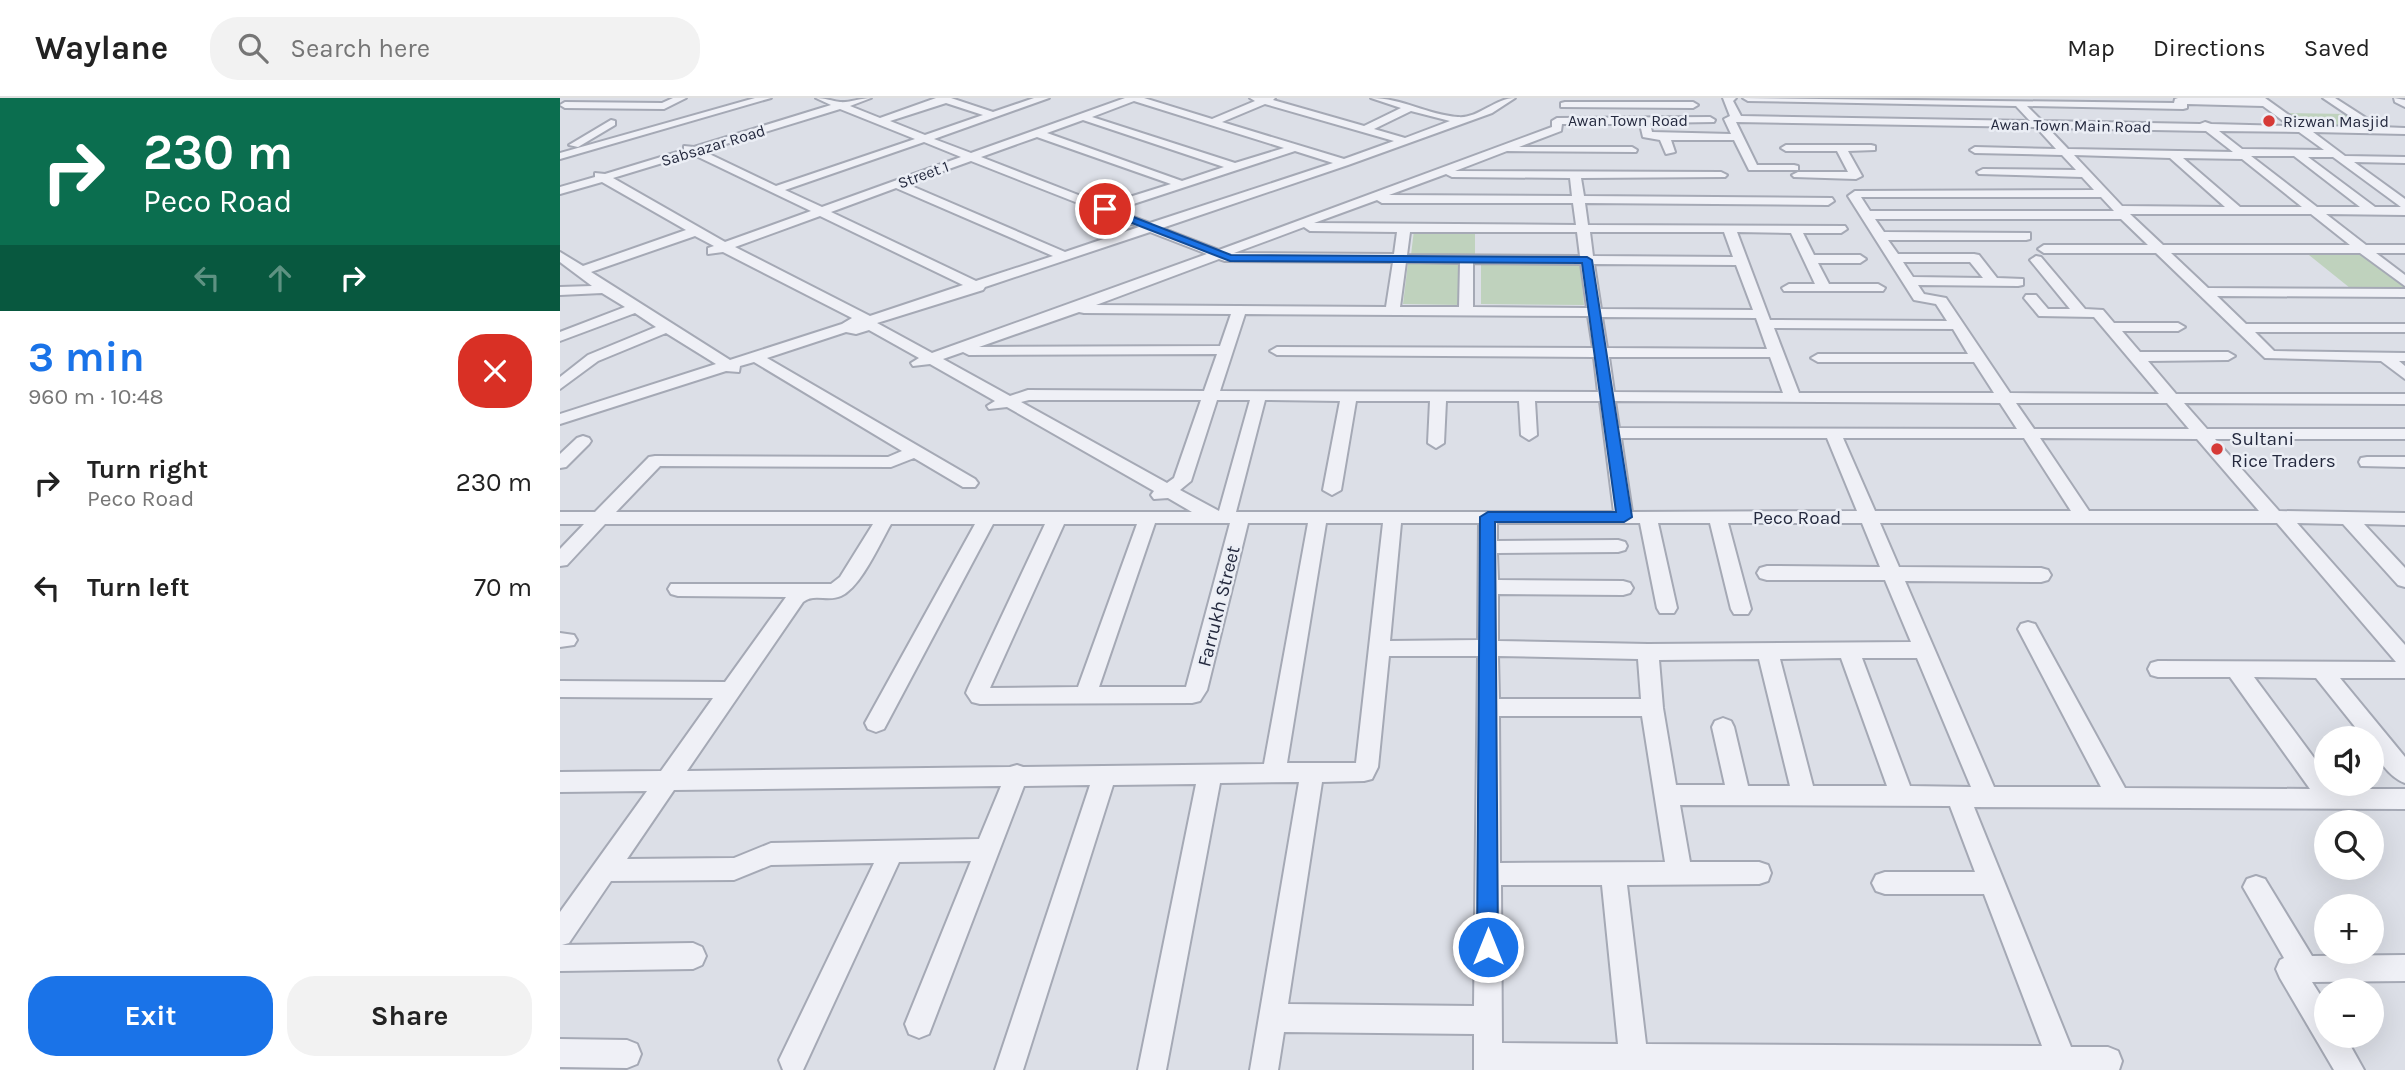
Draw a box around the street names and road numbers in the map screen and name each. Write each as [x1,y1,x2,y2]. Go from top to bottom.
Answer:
street label: Awan Town Road [1568,111,1688,130]
street label: Awan Town Main Road [1991,115,2151,136]
street label: Sabsazar Road [659,121,768,170]
street label: Street 1 [895,156,951,192]
street label: Peco Road [1753,507,1841,529]
street label: Farrukh Street [1193,543,1245,669]

